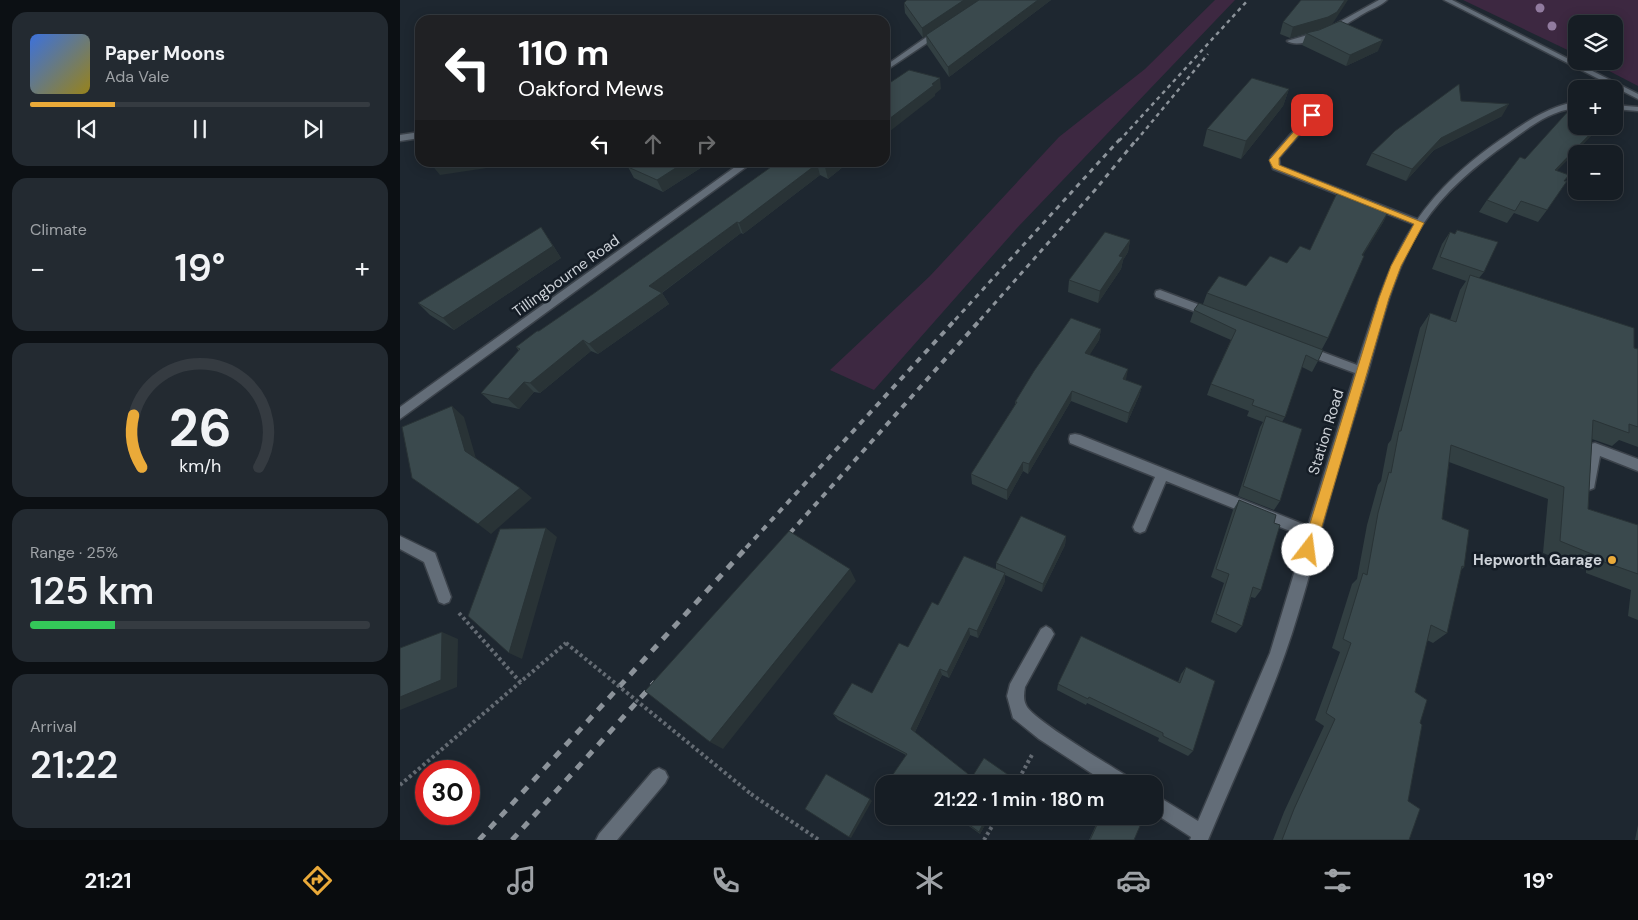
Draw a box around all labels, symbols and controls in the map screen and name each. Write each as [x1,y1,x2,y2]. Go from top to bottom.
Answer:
map controls [1568,15,1623,200]
button: layers [1568,15,1623,70]
text: 110 m [518,30,609,76]
icon: left [435,35,500,100]
text: Paper Moons [105,41,225,66]
text: Ada Vale [105,66,169,87]
text: Oakford Mews [518,74,664,103]
button: + [1568,80,1623,135]
pin [1291,94,1333,136]
icon: arrive [1298,101,1326,129]
icon: previous [73,115,101,143]
icon: pause [186,115,214,143]
icon: next [299,115,327,143]
icon: left [586,130,614,158]
icon: ahead [639,130,667,158]
icon: right [692,130,720,158]
button: − [1568,145,1623,200]
text: Climate [30,219,87,240]
street label: Tillingbourne Road [508,230,624,322]
text: 19° [175,243,225,293]
text: − [30,250,45,287]
text: + [355,250,370,287]
street label: Station Road [1304,387,1348,477]
text: 26 [169,394,231,462]
text: km/h [179,454,221,478]
position arrow [1281,523,1333,575]
text: Range · 25% [30,542,118,563]
place label: Hepworth Garage [1473,550,1602,570]
marker: Hepworth Garage [1606,554,1618,566]
text: 125 km [30,566,154,616]
text: Arrival [30,716,77,737]
text: 21:22 [30,740,118,790]
speed limit sign: 30 [415,760,480,825]
text: 21:22 · 1 min · 180 m [934,787,1104,812]
icon: directions [300,863,335,898]
icon: music [504,863,539,898]
icon: phone [708,863,743,898]
icon: climate [912,863,947,898]
icon: car [1116,863,1151,898]
icon: filters [1320,863,1355,898]
text: 21:21 [84,866,131,895]
text: 19° [1524,866,1554,895]

